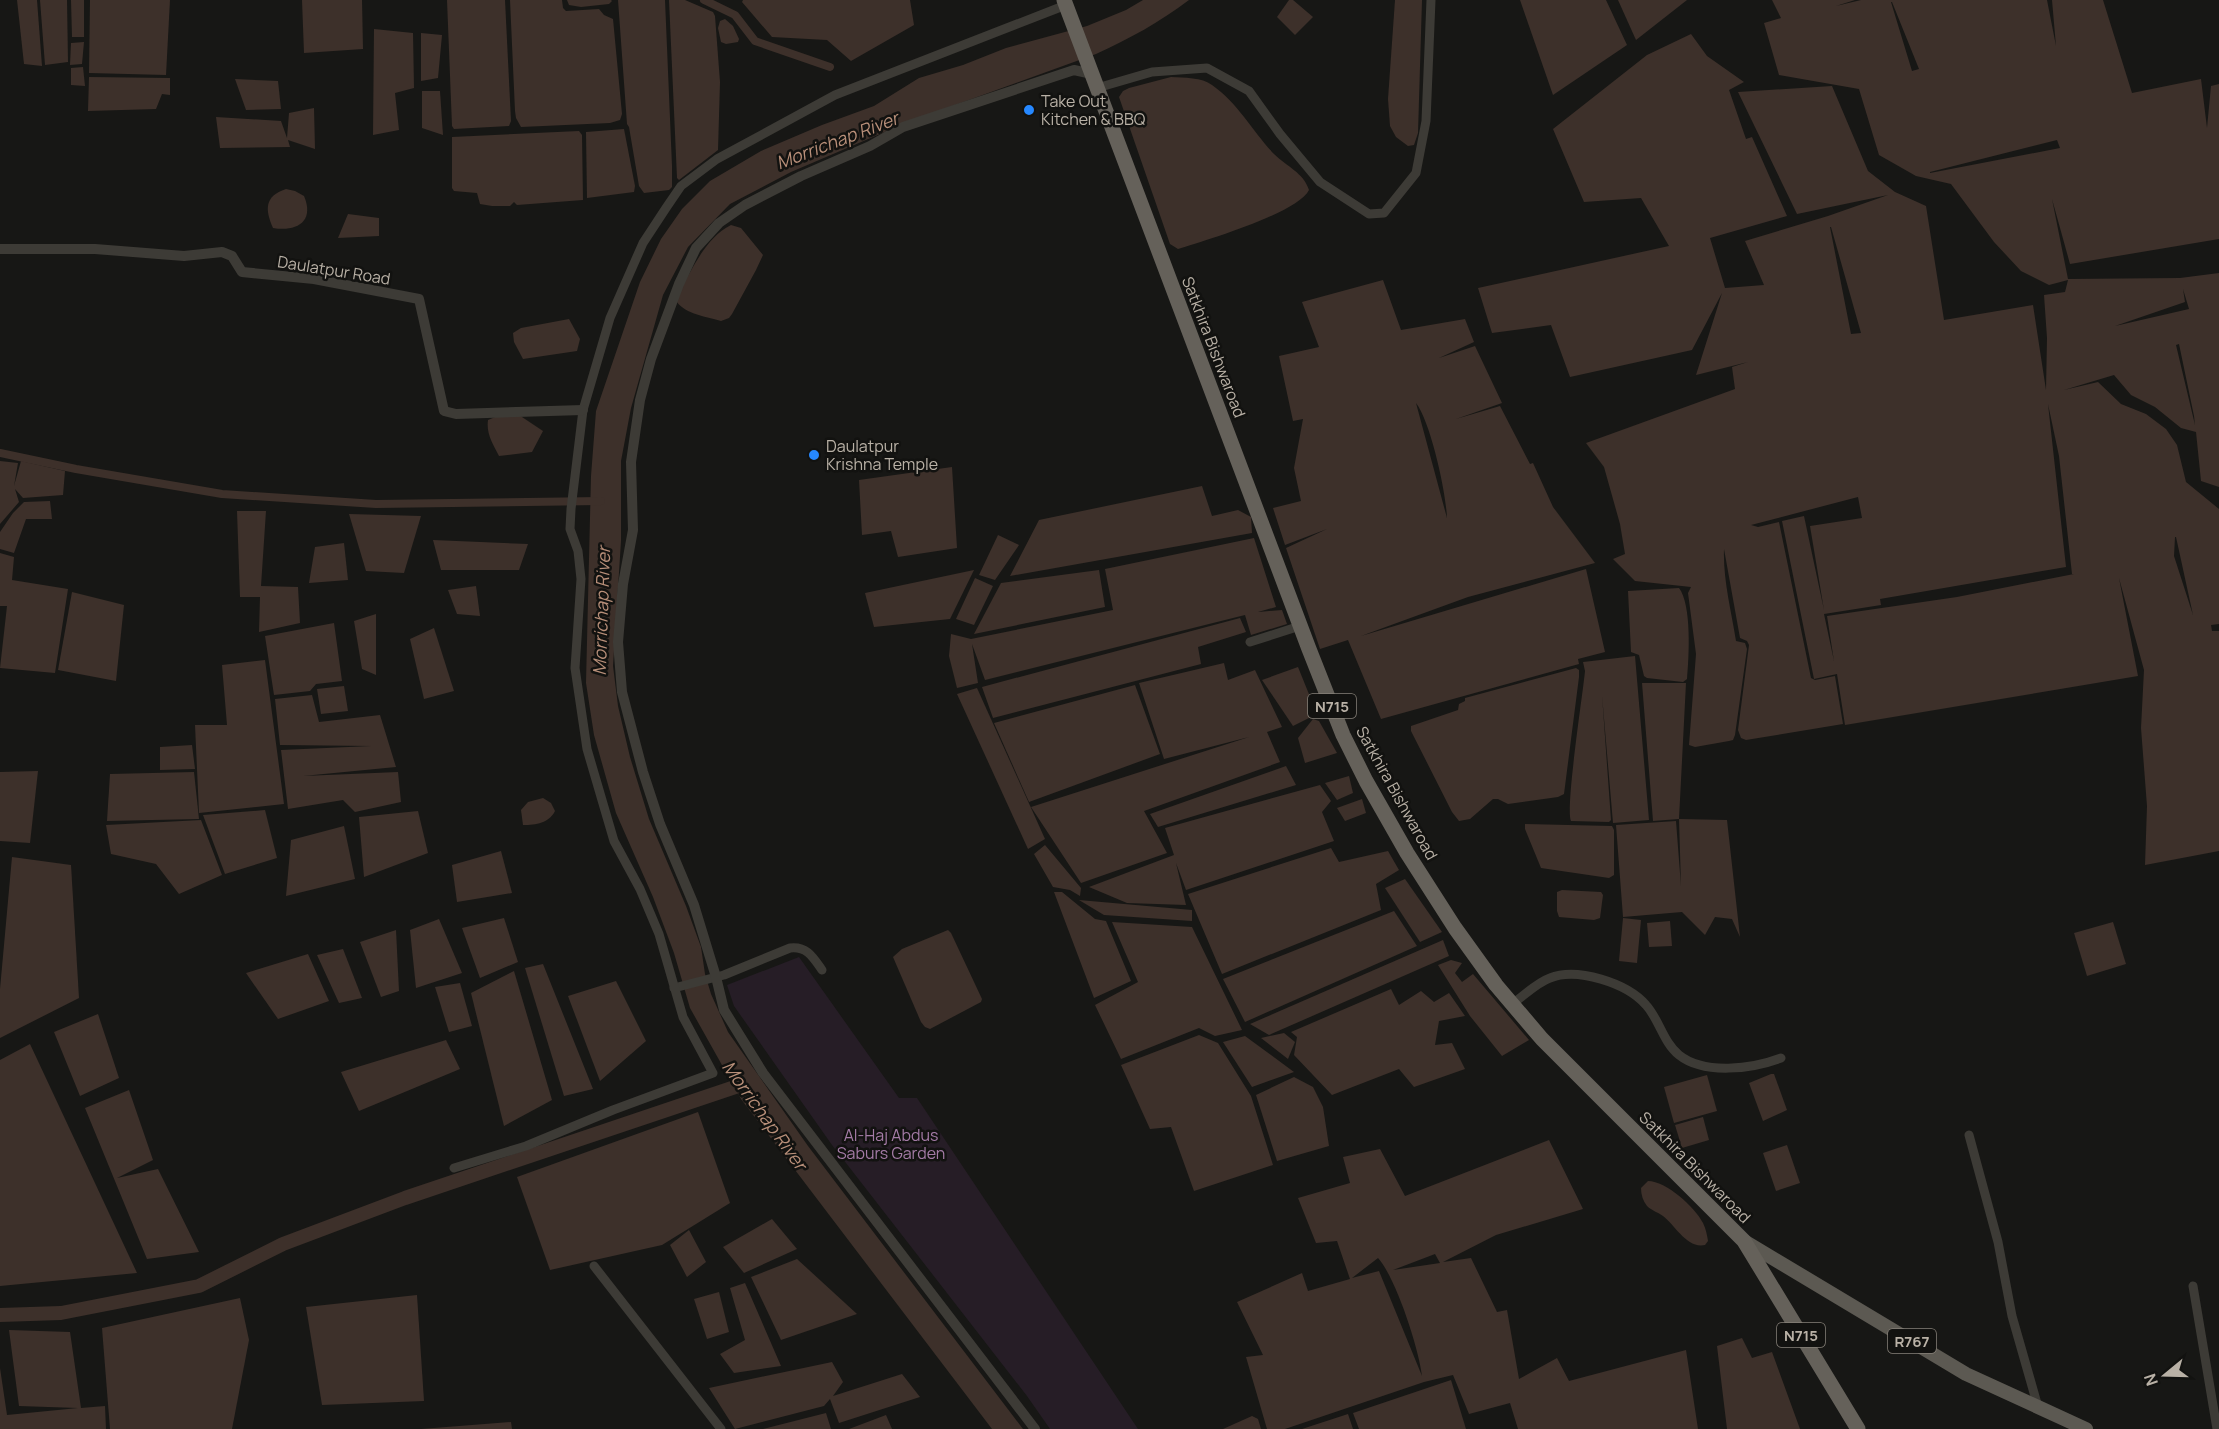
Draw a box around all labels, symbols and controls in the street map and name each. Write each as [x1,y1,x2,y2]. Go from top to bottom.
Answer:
place label: Take Out Kitchen & BBQ [1041,90,1146,130]
marker: Take Out Kitchen & BBQ [1022,103,1036,117]
water label: Morrichap River [772,105,904,174]
street label: Daulatpur Road [276,250,392,290]
street label: Satkhira Bishwaroad [1177,273,1251,421]
place label: Daulatpur Krishna Temple [826,435,938,475]
marker: Daulatpur Krishna Temple [807,448,821,462]
water label: Morrichap River [587,544,615,676]
road number: N715 [1308,694,1356,718]
street label: Satkhira Bishwaroad [1351,722,1443,864]
water label: Morrichap River [717,1056,814,1176]
street label: Satkhira Bishwaroad [1634,1106,1756,1228]
park label: Al-Haj Abdus Saburs Garden [837,1124,945,1164]
road number: N715 [1777,1323,1825,1347]
road number: R767 [1888,1329,1936,1353]
north arrow [2135,1345,2195,1405]
text: N [2139,1371,2163,1389]

